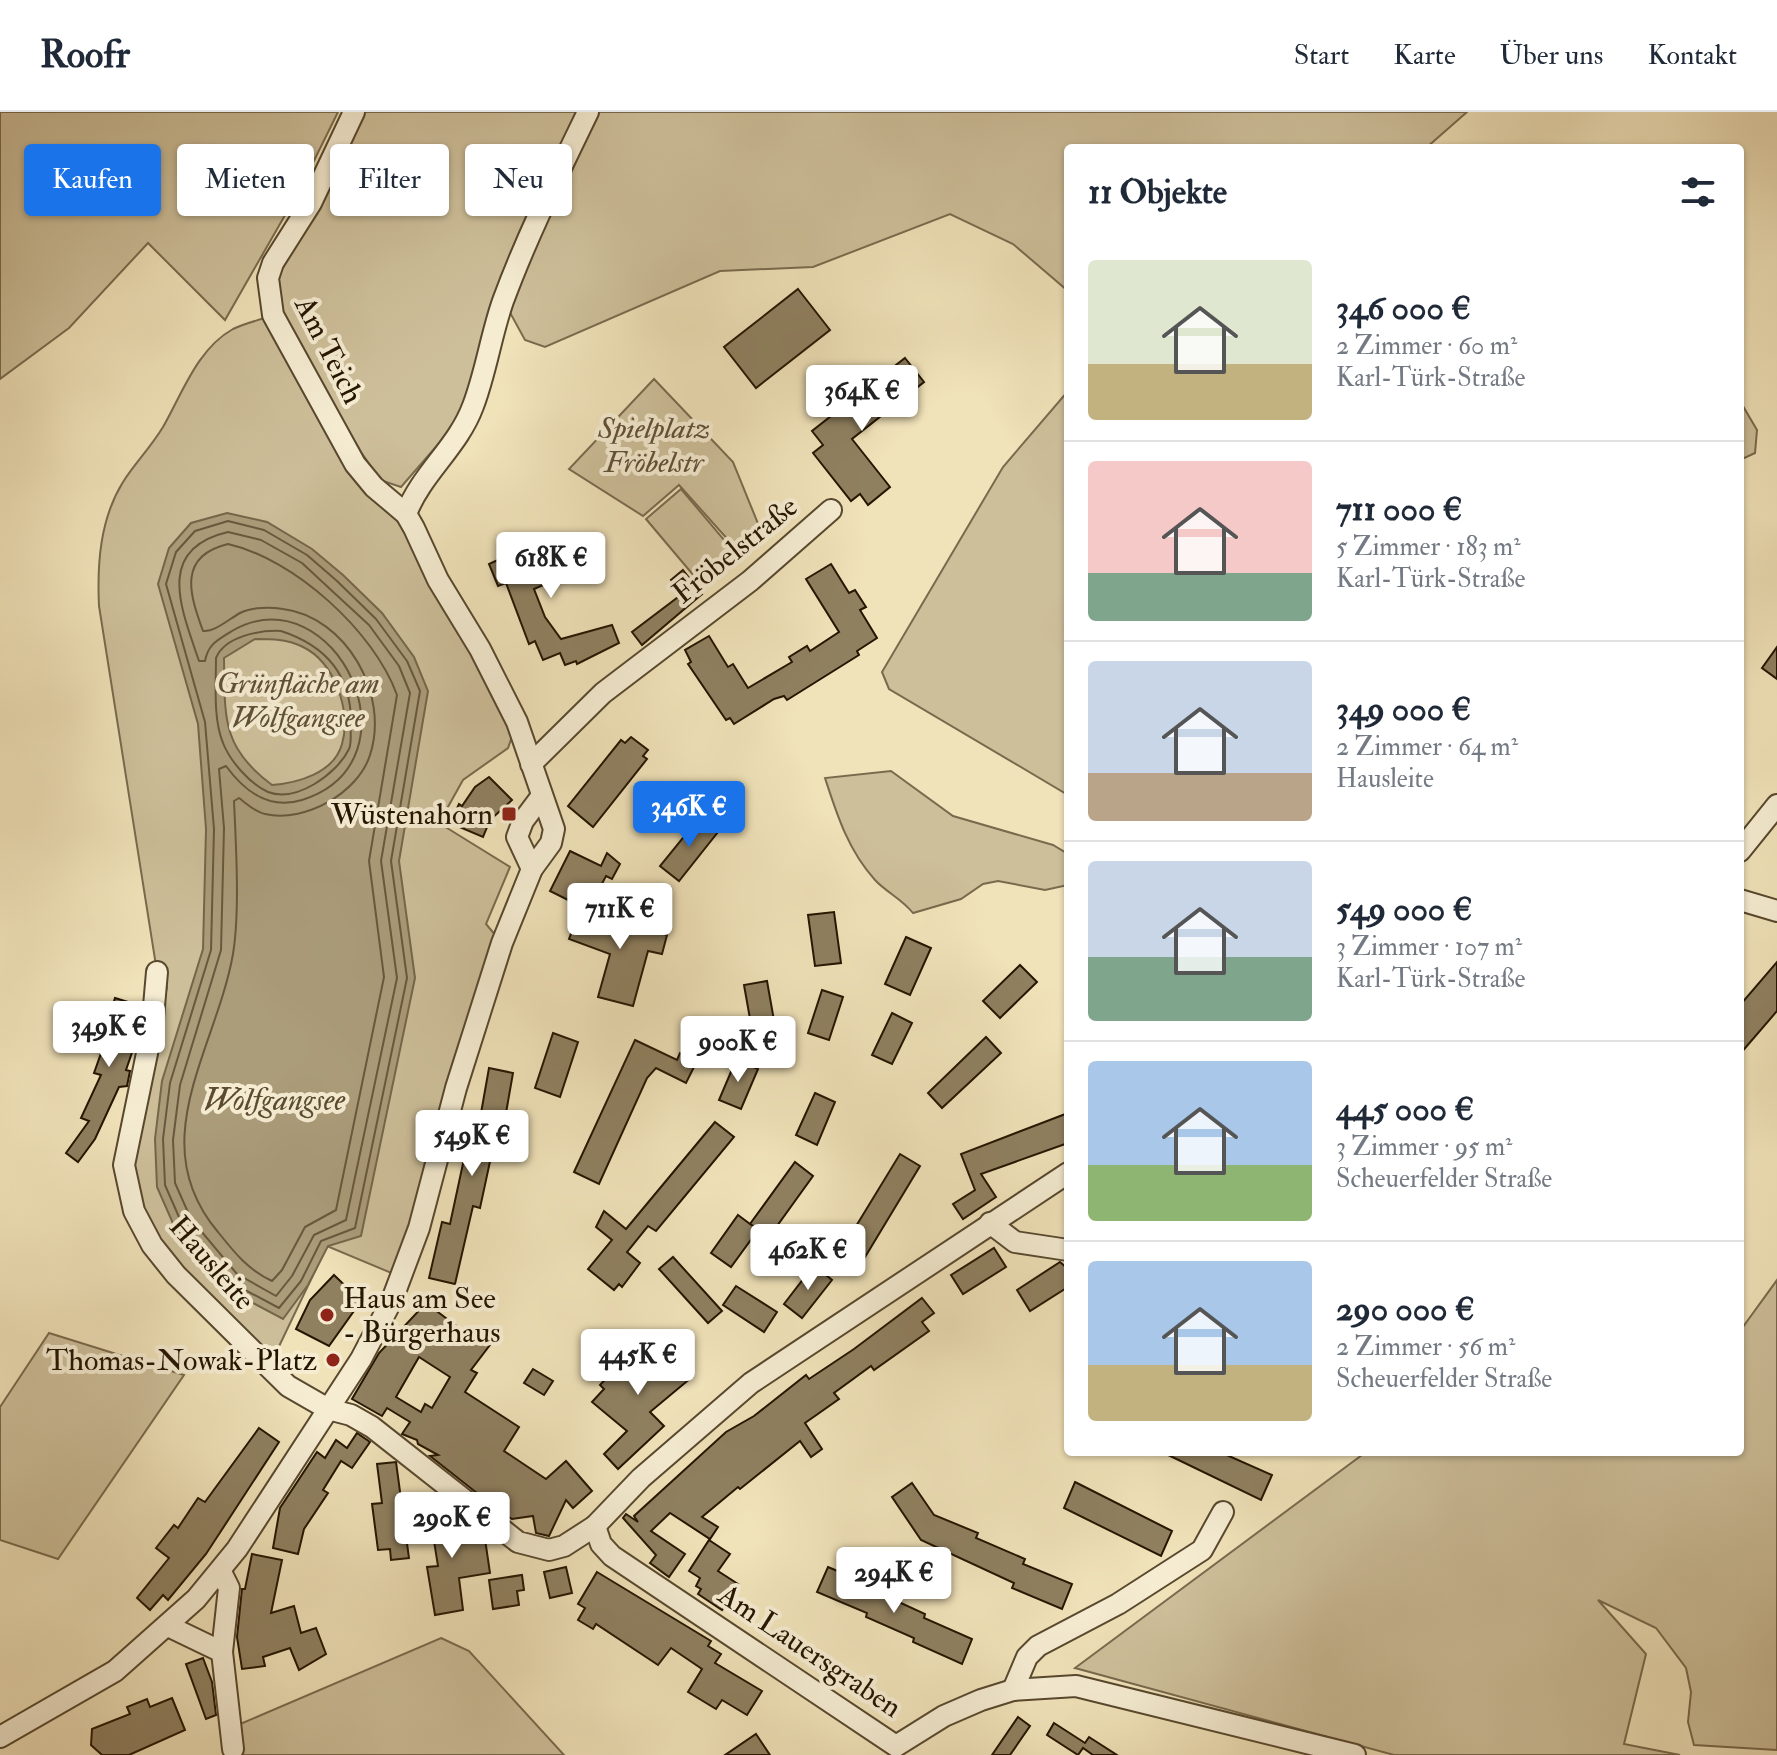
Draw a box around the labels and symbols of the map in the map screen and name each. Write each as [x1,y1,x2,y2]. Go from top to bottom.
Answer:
street label: Am Teich [286,289,372,410]
pin: 364K € [797,365,927,433]
park label: Spielplatz Fröbelstr [597,410,710,481]
street label: Fröbelstraße [665,488,805,612]
pin: 618K € [486,532,616,600]
park label: Grünfläche am Wolfgangsee [216,665,380,736]
pin: 346K € [624,781,754,849]
place label: Wüstenahorn [330,796,493,833]
marker: Wüstenahorn [500,805,518,823]
pin: 711K € [555,883,685,951]
pin: 349K € [44,1001,174,1069]
pin: 900K € [673,1016,803,1084]
water label: Wolfgangsee [203,1080,345,1120]
pin: 549K € [407,1110,537,1178]
street label: Hausleite [161,1208,263,1318]
pin: 462K € [743,1224,873,1292]
place label: Haus am See - Bürgerhaus [343,1280,501,1351]
marker: Haus am See - Bürgerhaus [318,1306,336,1324]
pin: 445K € [573,1329,703,1397]
place label: Thomas-Nowak-Platz [46,1342,317,1379]
marker: Thomas-Nowak-Platz [324,1351,342,1369]
pin: 290K € [387,1492,517,1560]
pin: 294K € [829,1547,959,1615]
street label: Am Lauersgraben [710,1575,909,1726]

